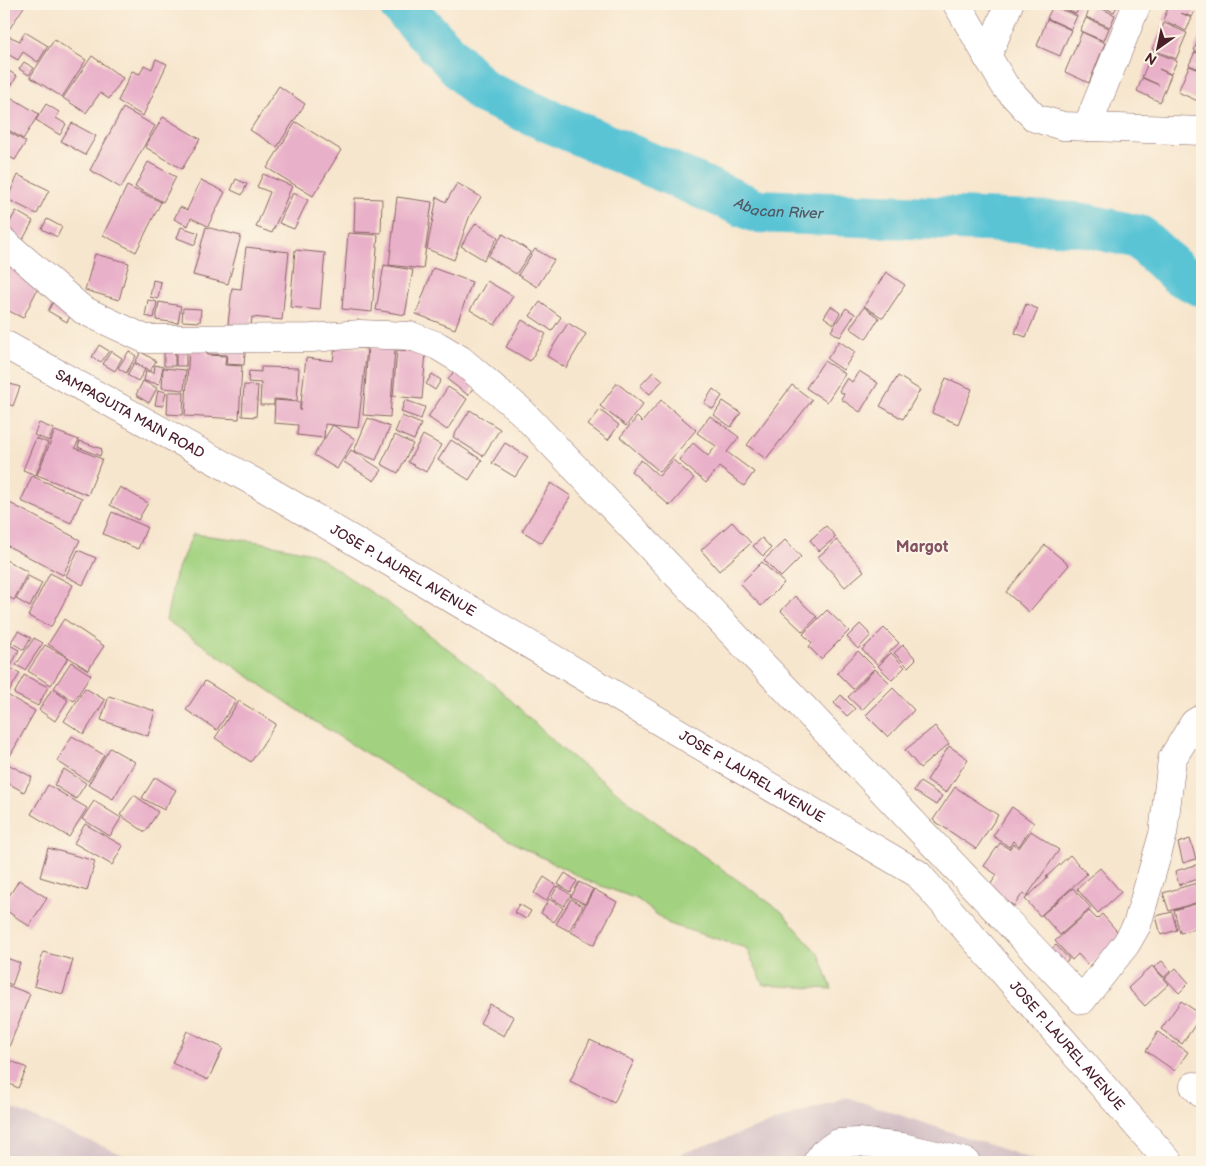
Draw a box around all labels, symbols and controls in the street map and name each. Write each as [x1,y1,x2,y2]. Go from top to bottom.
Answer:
north arrow [1134,22,1184,72]
text: N [1142,48,1160,68]
water label: Abacan River [731,192,825,223]
street label: SAMPAGUITA MAIN ROAD [52,366,208,462]
street label: JOSE P. LAUREL AVENUE [328,520,479,620]
district label: Margot [896,538,949,557]
street label: JOSE P. LAUREL AVENUE [676,726,828,826]
street label: JOSE P. LAUREL AVENUE [1006,977,1128,1114]

